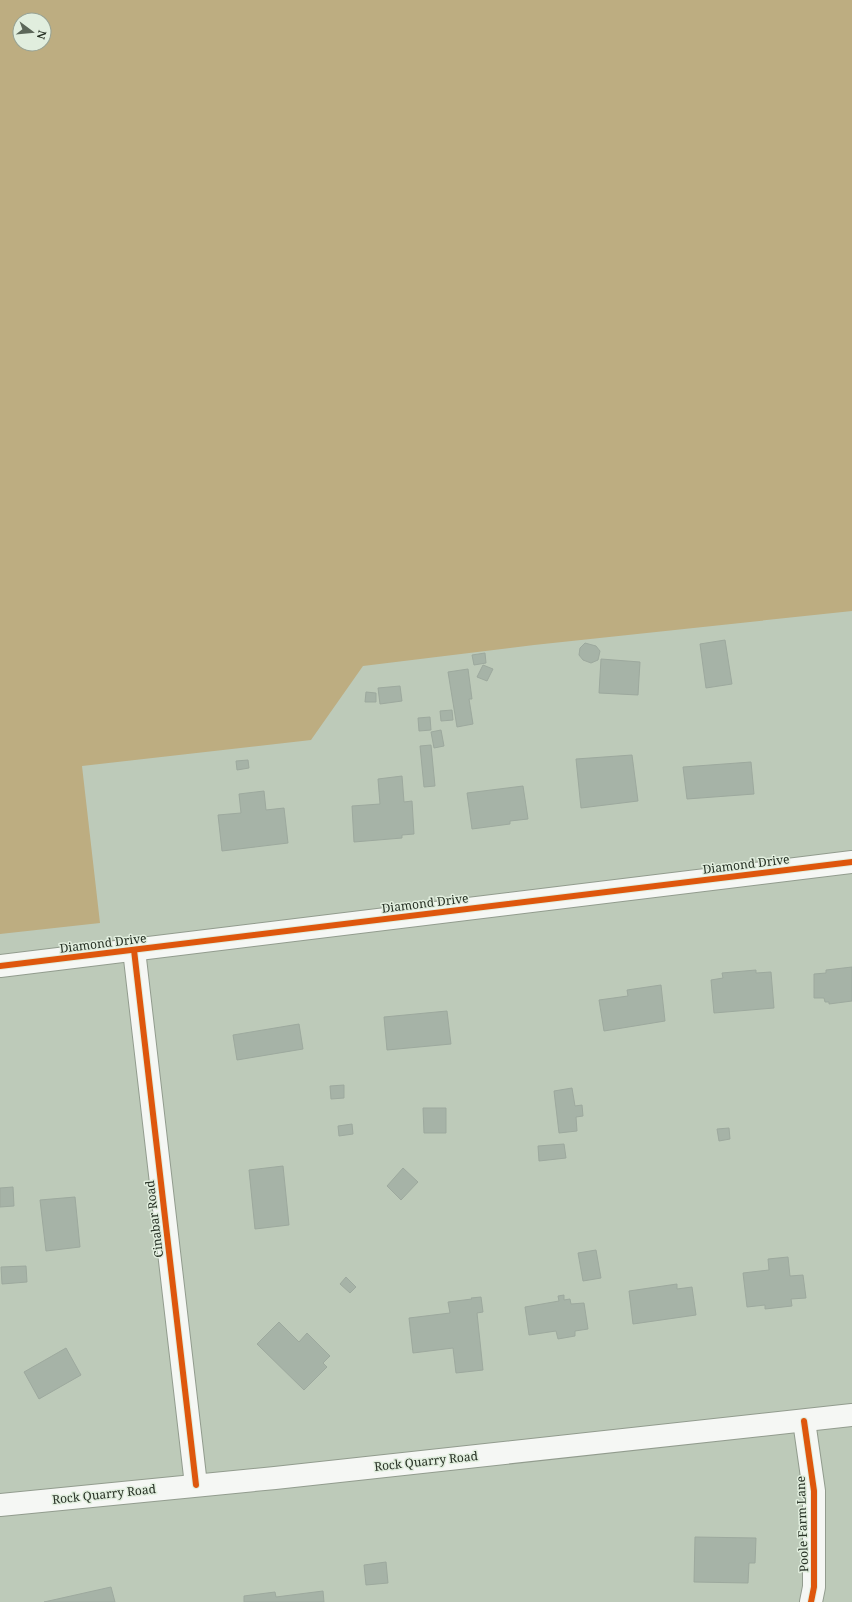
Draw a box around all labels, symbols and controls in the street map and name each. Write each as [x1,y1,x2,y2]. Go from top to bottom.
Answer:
north arrow [12,12,52,52]
text: N [34,29,50,41]
street label: Diamond Drive [702,850,790,878]
street label: Diamond Drive [381,889,469,917]
street label: Diamond Drive [59,929,147,957]
street label: Cinabar Road [141,1179,167,1259]
street label: Rock Quarry Road [373,1447,479,1475]
street label: Poole Farm Lane [792,1476,812,1572]
street label: Rock Quarry Road [51,1480,157,1508]

